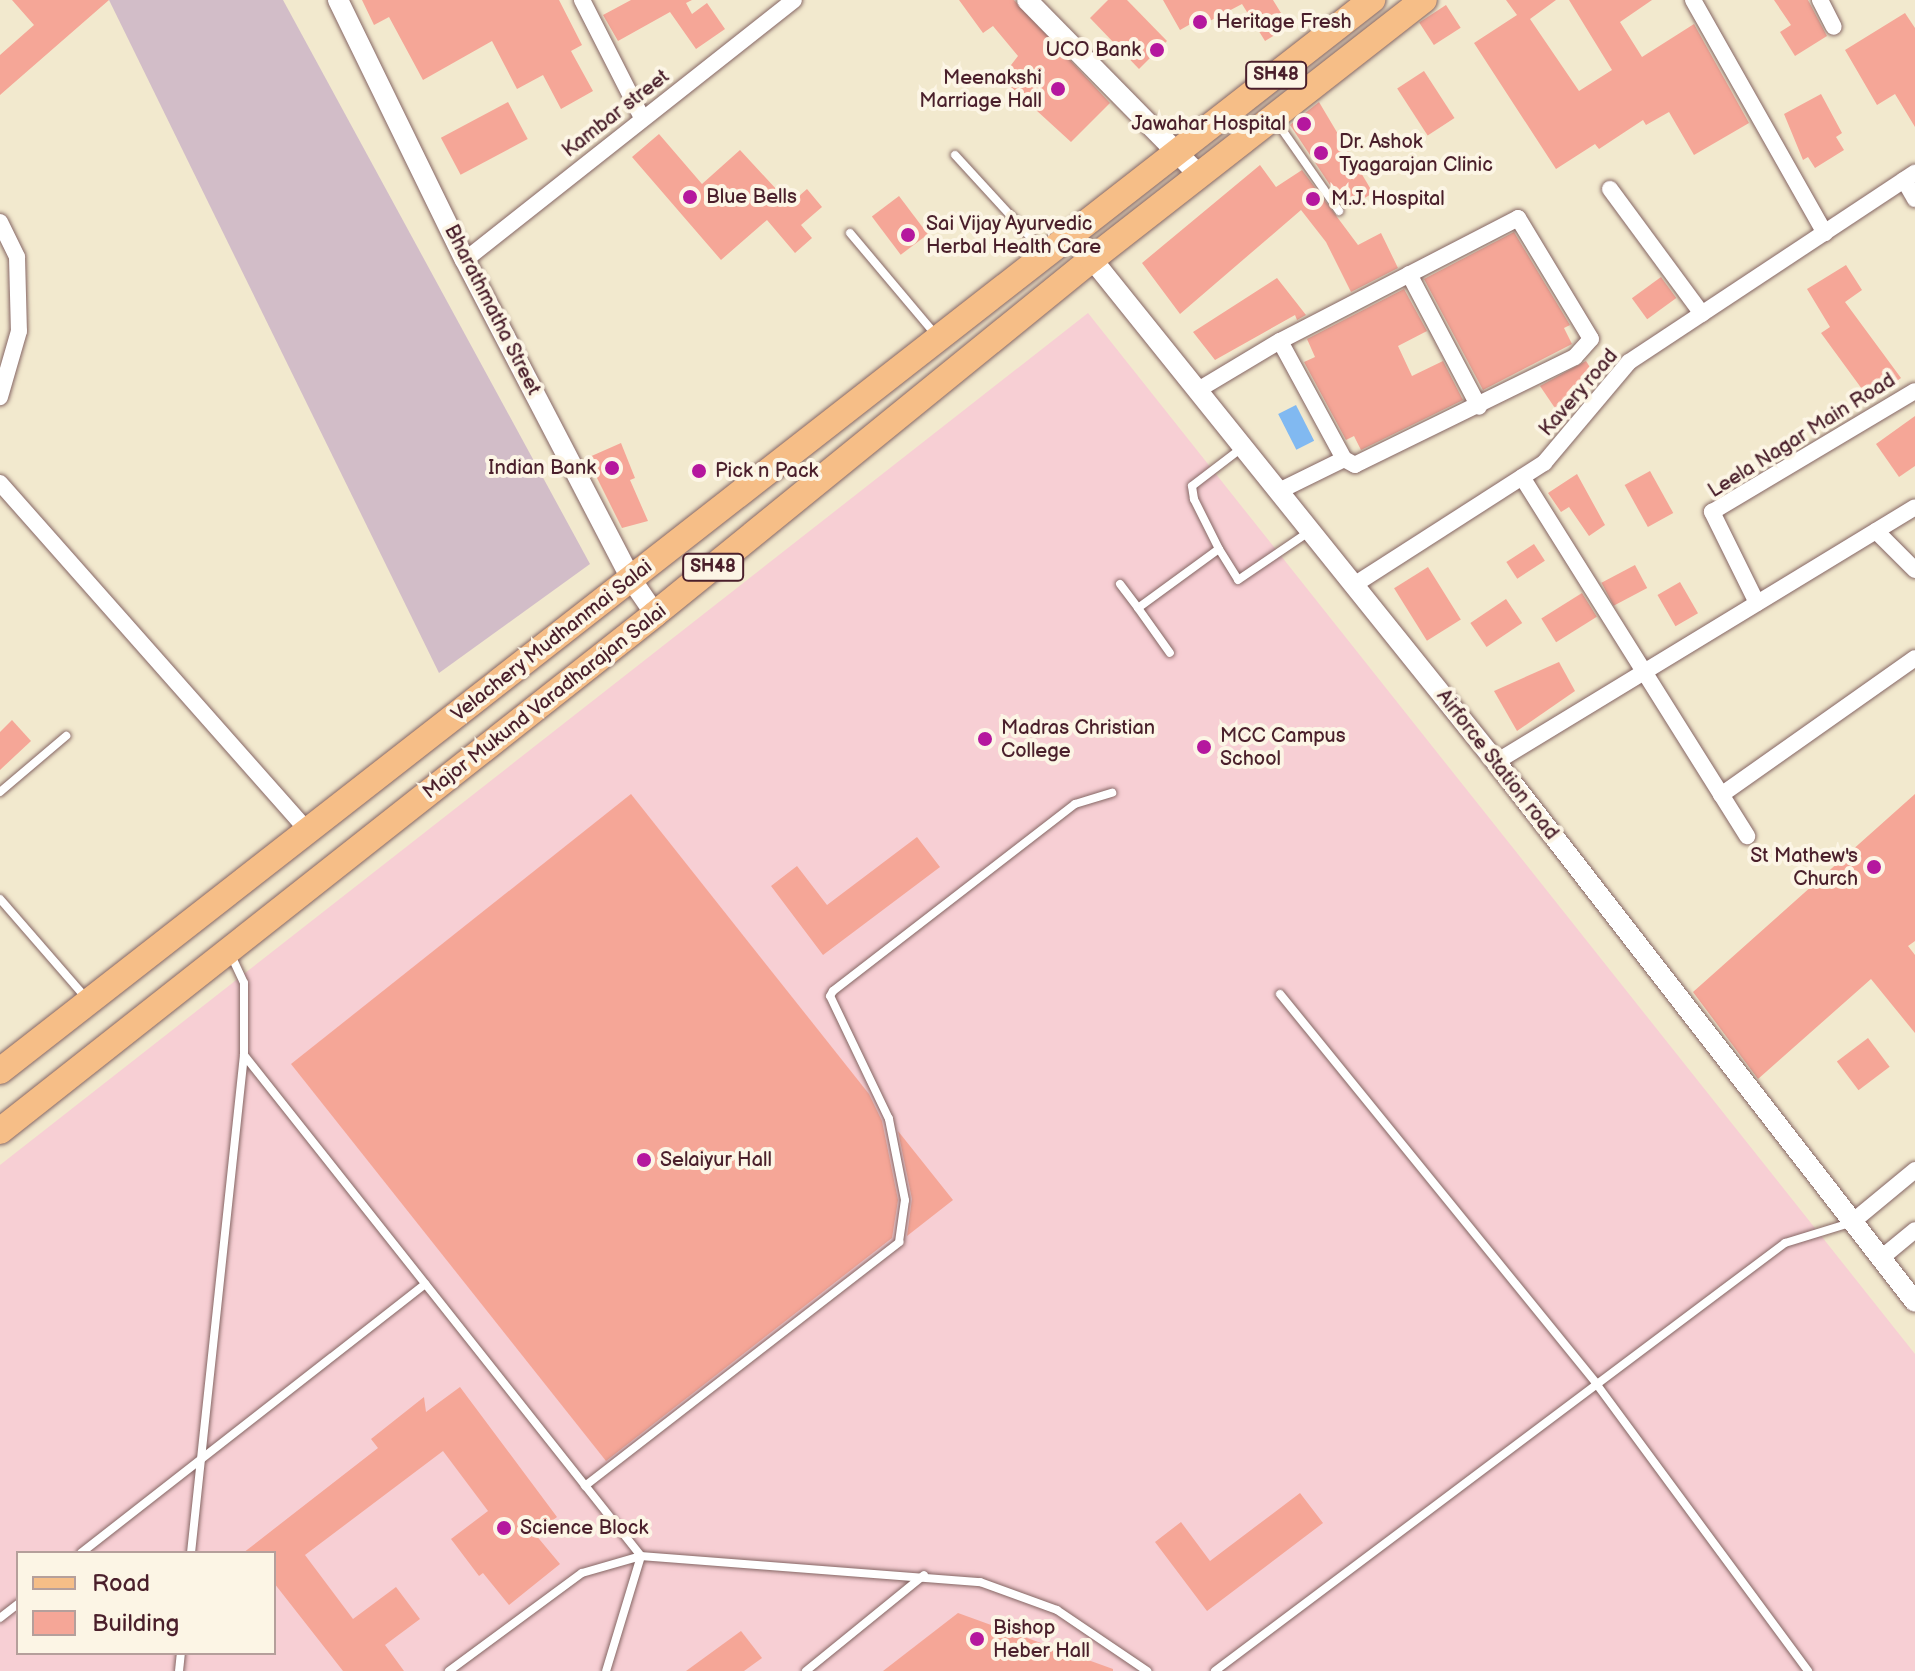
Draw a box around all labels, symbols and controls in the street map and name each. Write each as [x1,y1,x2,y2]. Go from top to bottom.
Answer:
place label: Heritage Fresh [1216,10,1352,34]
marker: Heritage Fresh [1191,13,1209,31]
place label: UCO Bank [1045,38,1141,62]
marker: UCO Bank [1148,41,1166,59]
road number: SH48 [1244,61,1308,89]
street label: Kambar street [558,65,674,163]
place label: Meenakshi Marriage Hall [919,66,1042,113]
marker: Meenakshi Marriage Hall [1049,80,1067,98]
place label: Jawahar Hospital [1132,112,1286,136]
marker: Jawahar Hospital [1293,113,1315,135]
place label: Dr. Ashok Tyagarajan Clinic [1339,130,1493,177]
marker: Dr. Ashok Tyagarajan Clinic [1310,142,1332,164]
place label: Blue Bells [706,185,797,209]
place label: M.J. Hospital [1331,187,1445,211]
marker: Blue Bells [681,188,699,206]
marker: M.J. Hospital [1302,188,1324,210]
place label: Sai Vijay Ayurvedic Herbal Health Care [926,212,1101,259]
street label: Bharathmatha Street [439,221,545,399]
marker: Sai Vijay Ayurvedic Herbal Health Care [897,224,919,246]
street label: Kavery road [1534,344,1624,442]
street label: Leela Nagar Main Road [1704,369,1900,503]
place label: Indian Bank [488,456,596,480]
marker: Indian Bank [603,459,621,477]
place label: Pick n Pack [715,459,818,483]
marker: Pick n Pack [690,462,708,480]
road number: SH48 [681,553,745,581]
street label: Velachery Mudhanmai Salai [446,555,658,727]
street label: Major Mukund Varadharajan Salai [418,599,672,805]
street label: Airforce Station road [1431,685,1563,845]
place label: Madras Christian College [1001,716,1155,763]
place label: MCC Campus School [1220,724,1346,771]
marker: Madras Christian College [976,730,994,748]
marker: MCC Campus School [1195,738,1213,756]
place label: St Mathew's Church [1750,844,1858,891]
marker: St Mathew's Church [1865,858,1883,876]
place label: Selaiyur Hall [660,1148,772,1172]
marker: Selaiyur Hall [635,1151,653,1169]
place label: Science Block [520,1516,648,1540]
marker: Science Block [495,1519,513,1537]
legend [16,1551,276,1655]
text: Road [92,1569,150,1598]
text: Building [92,1609,179,1638]
place label: Bishop Heber Hall [993,1616,1090,1663]
marker: Bishop Heber Hall [968,1630,986,1648]

